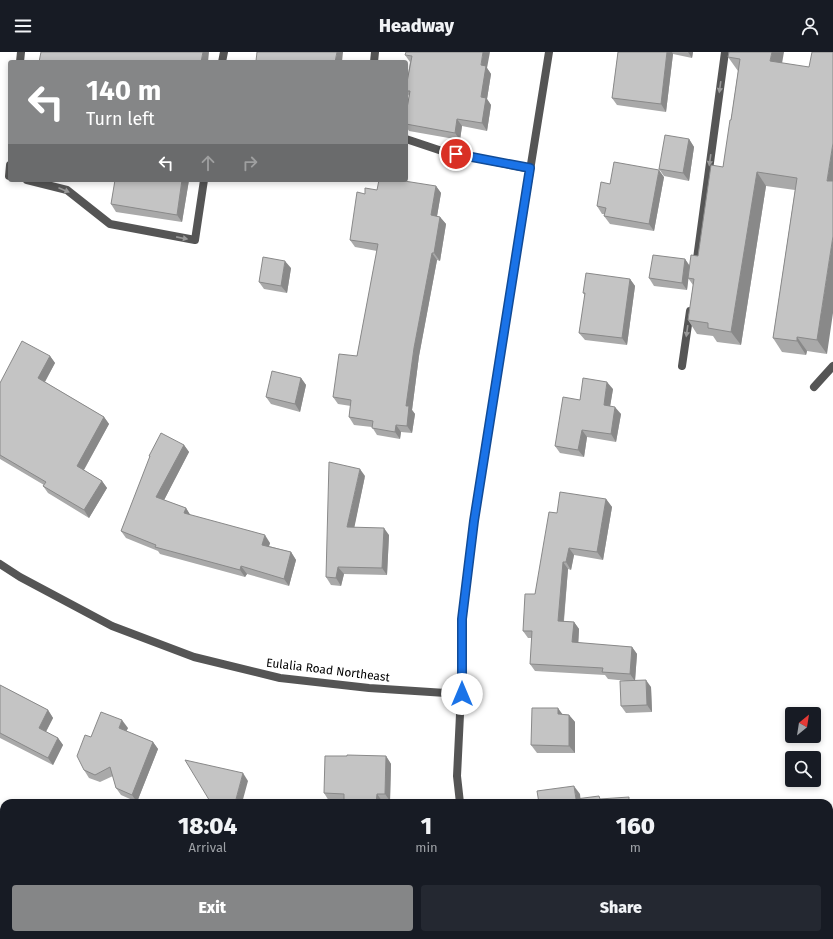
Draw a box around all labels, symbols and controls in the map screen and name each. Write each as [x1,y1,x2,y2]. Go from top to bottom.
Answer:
icon: menu [12,15,34,37]
text: Headway [379,15,454,37]
icon: person [799,15,821,37]
text: 140 m [86,74,162,107]
icon: left [20,76,72,128]
one-way arrow [717,81,723,93]
text: Turn left [86,108,155,130]
pin [439,137,473,171]
icon: arrive [445,143,467,165]
icon: left [155,152,177,174]
icon: ahead [197,152,219,174]
icon: right [239,152,261,174]
one-way arrow [707,154,713,166]
one-way arrow [59,188,71,194]
one-way arrow [176,235,188,241]
one-way arrow [684,325,690,337]
street label: Eulalia Road Northeast [265,655,391,685]
position arrow [441,673,483,715]
north arrow [785,707,821,743]
map controls [785,707,821,787]
button: search [785,751,821,787]
text: 18:04 [178,812,237,840]
text: 1 [421,812,432,840]
text: 160 [616,812,655,840]
text: Arrival [189,840,227,855]
text: min [415,840,438,855]
text: m [630,840,641,855]
button: Exit [12,885,413,931]
button: Share [421,885,821,931]

